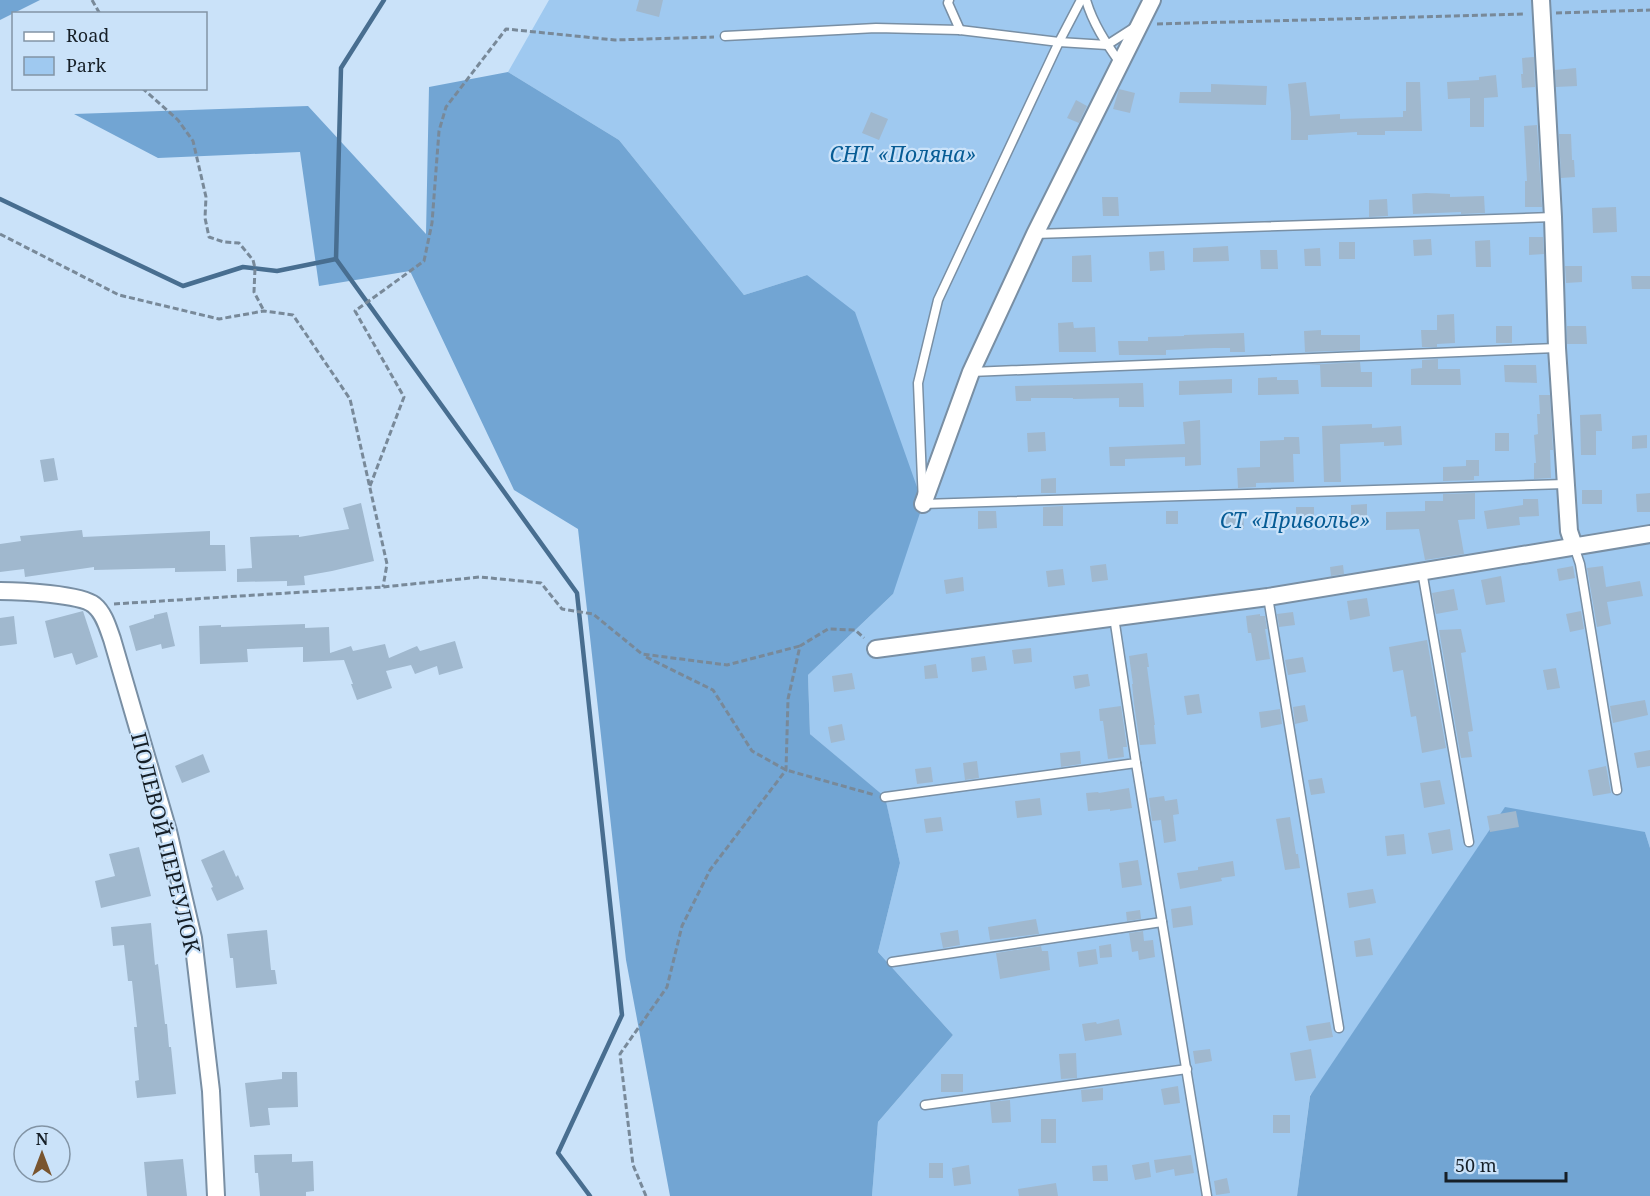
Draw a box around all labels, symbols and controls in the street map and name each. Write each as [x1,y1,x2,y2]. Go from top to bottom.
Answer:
legend [12,12,207,90]
text: Road [66,23,109,47]
text: Park [66,53,106,77]
park label: СНТ «Поляна» [830,140,976,168]
park label: СТ «Приволье» [1220,506,1370,534]
street label: ПОЛЕВОЙ ПЕРЕУЛОК [125,729,207,957]
north arrow [12,1124,72,1184]
text: N [36,1128,49,1150]
scale bar [1446,1145,1566,1183]
text: 50 m [1455,1153,1497,1177]

